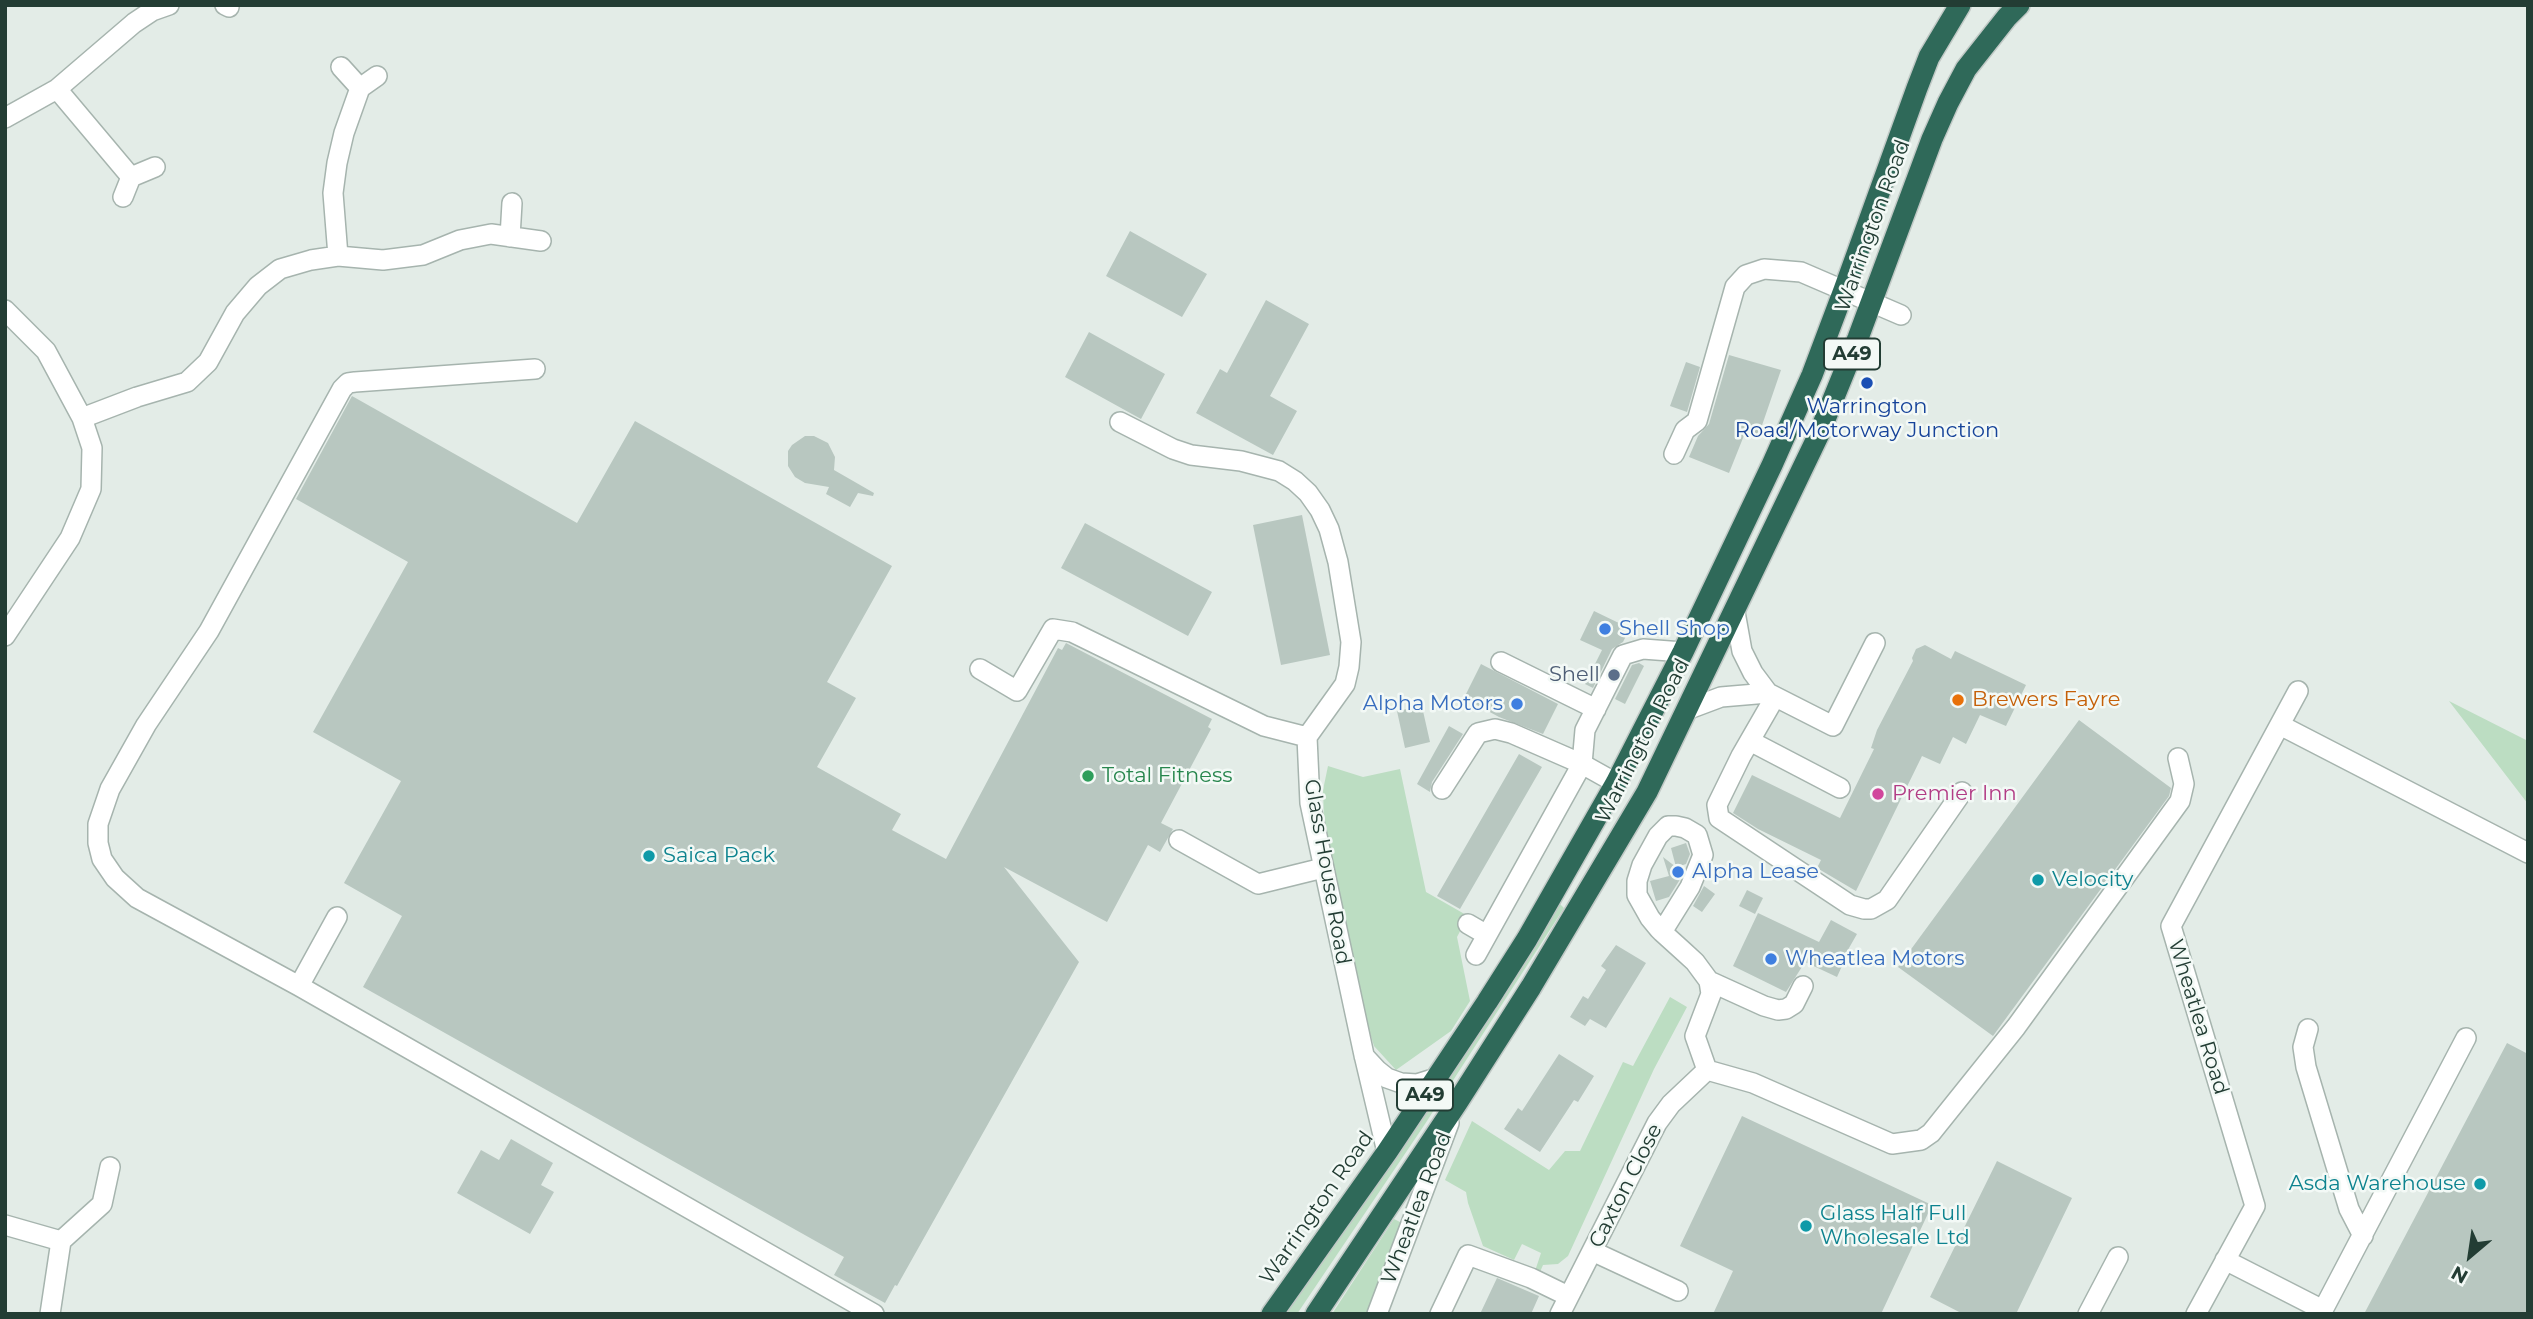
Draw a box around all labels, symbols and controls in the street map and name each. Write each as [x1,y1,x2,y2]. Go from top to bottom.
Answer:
street label: Warrington Road [1830,137,1916,315]
road number: A49 [1824,338,1880,370]
marker: Warrington Road/Motorway Junction [1859,375,1875,391]
place label: Warrington Road/Motorway Junction [1735,394,1999,444]
place label: Shell Shop [1619,616,1730,642]
marker: Shell Shop [1597,621,1613,637]
street label: Warrington Road [1591,655,1695,827]
place label: Shell [1549,662,1600,688]
marker: Shell [1606,667,1622,683]
place label: Brewers Fayre [1972,687,2120,713]
place label: Alpha Motors [1363,691,1503,717]
marker: Brewers Fayre [1950,692,1966,708]
marker: Alpha Motors [1509,696,1525,712]
place label: Total Fitness [1102,763,1232,789]
marker: Total Fitness [1080,768,1096,784]
street label: Glass House Road [1298,777,1356,967]
place label: Premier Inn [1892,781,2017,807]
marker: Premier Inn [1870,786,1886,802]
place label: Saica Pack [663,843,775,869]
marker: Saica Pack [641,848,657,864]
place label: Alpha Lease [1692,859,1819,885]
marker: Alpha Lease [1670,864,1686,880]
place label: Velocity [2052,867,2133,893]
marker: Velocity [2030,872,2046,888]
street label: Wheatlea Road [2162,936,2234,1098]
place label: Wheatlea Motors [1785,946,1964,972]
marker: Wheatlea Motors [1763,951,1779,967]
road number: A49 [1397,1079,1453,1110]
street label: Caxton Close [1584,1120,1668,1252]
street label: Warrington Road [1255,1127,1379,1289]
street label: Wheatlea Road [1376,1128,1458,1288]
place label: Asda Warehouse [2289,1171,2466,1197]
marker: Asda Warehouse [2472,1176,2488,1192]
place label: Glass Half Full Wholesale Ltd [1820,1201,1970,1251]
marker: Glass Half Full Wholesale Ltd [1798,1218,1814,1234]
north arrow [2435,1221,2505,1291]
text: N [2447,1261,2472,1289]

